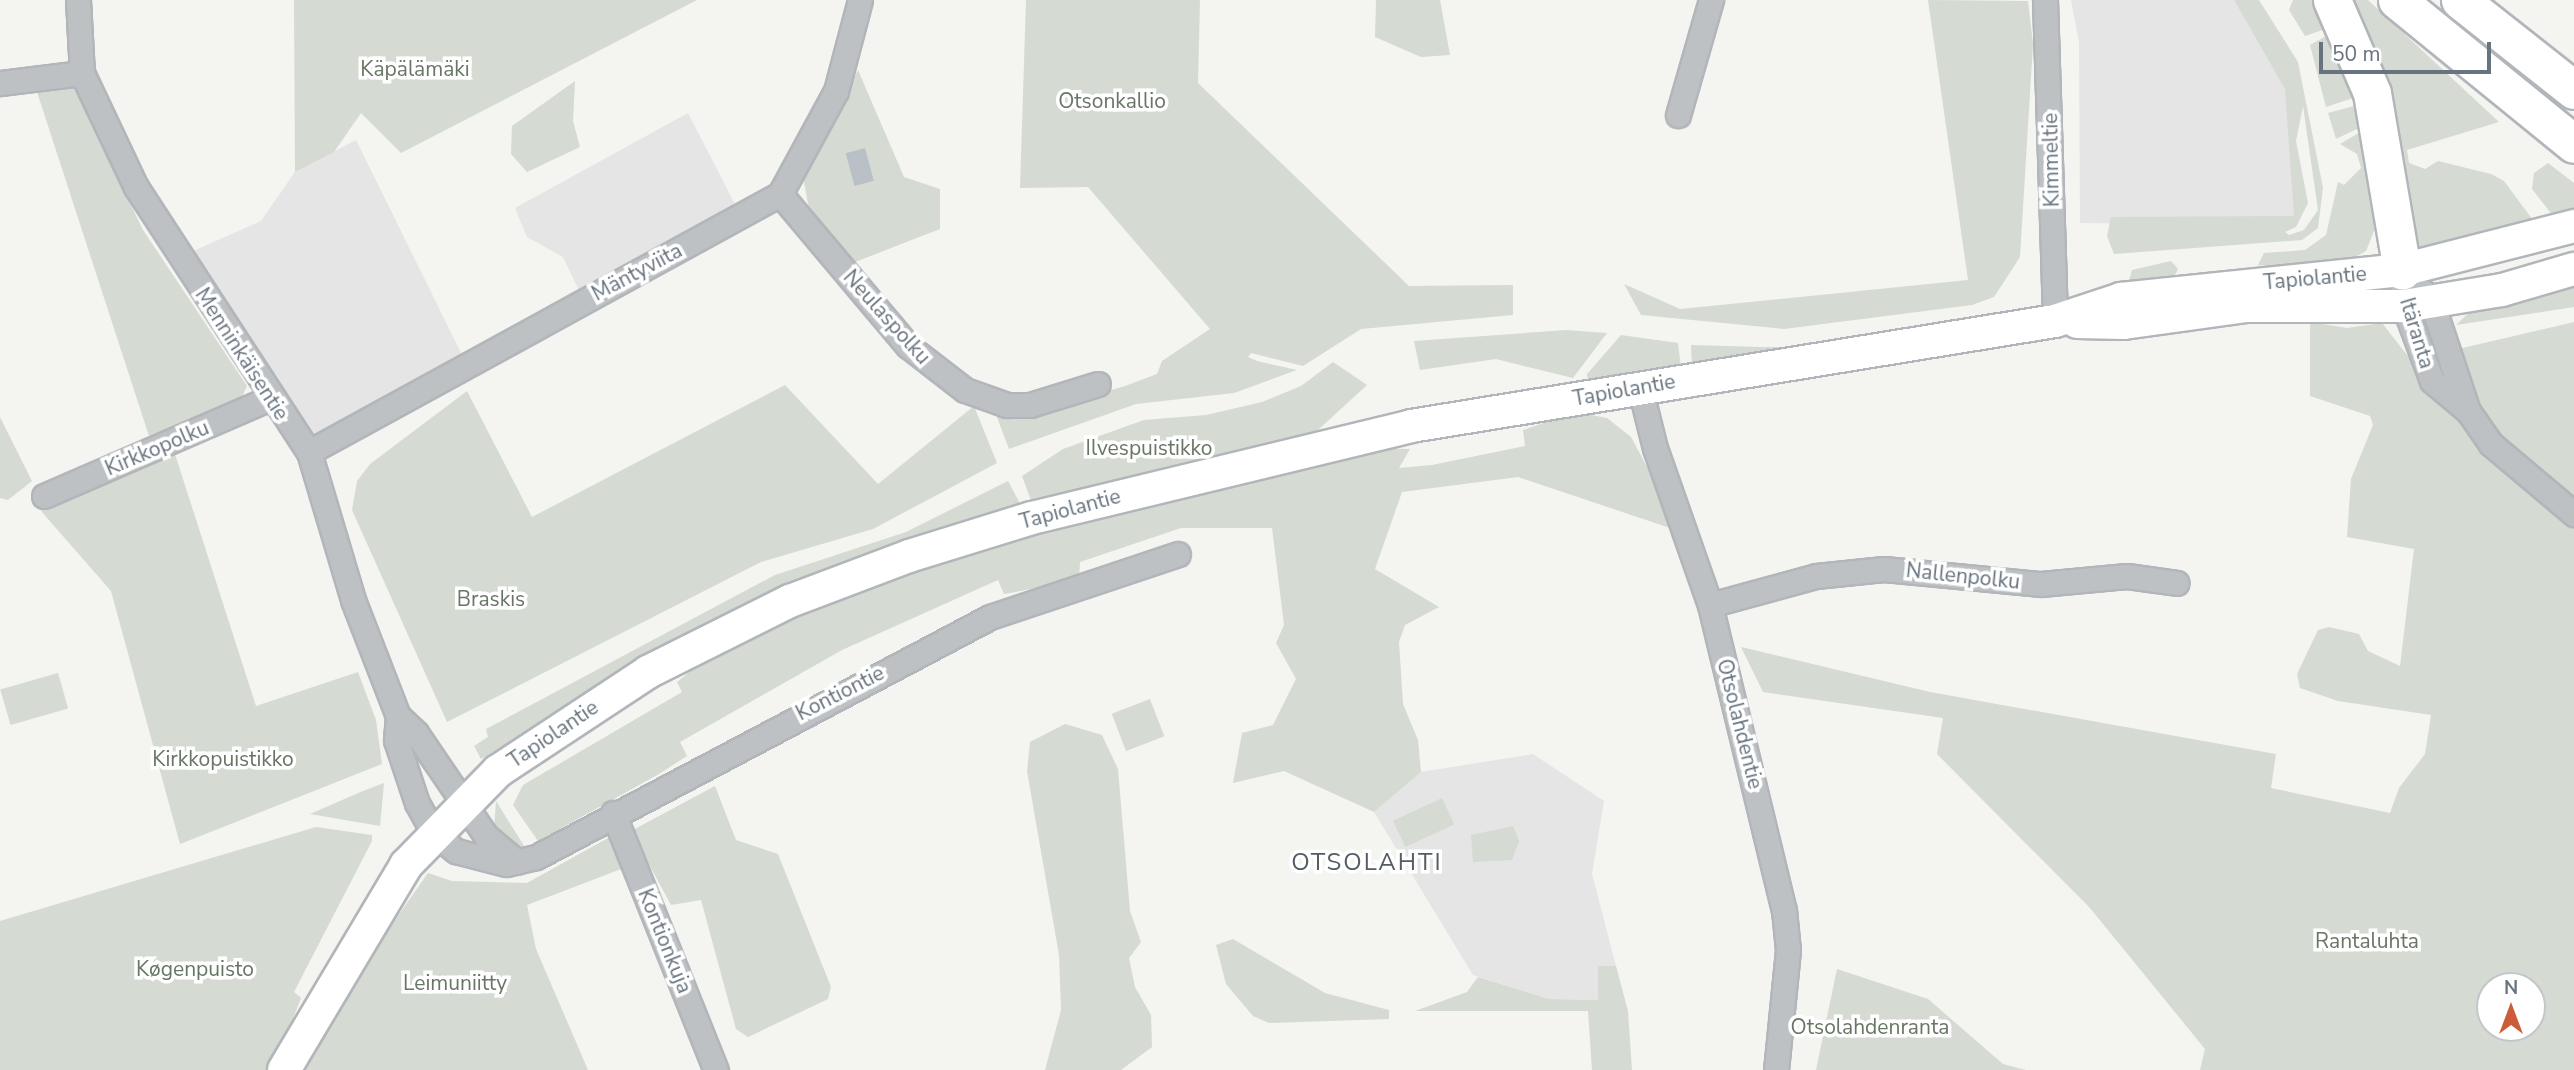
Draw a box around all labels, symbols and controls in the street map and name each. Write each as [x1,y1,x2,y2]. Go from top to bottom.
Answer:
scale bar [2322,28,2494,72]
text: 50 m [2332,40,2381,68]
park label: Käpälämäki [360,56,470,82]
park label: Otsonkallio [1058,88,1166,114]
street label: Kimmeltie [2038,113,2064,207]
street label: Mäntyviita [588,238,686,306]
street label: Tapiolantie [2262,261,2368,295]
street label: Neulaspolku [838,265,936,369]
street label: Menninkäisentie [190,283,294,425]
street label: Itäranta [2394,295,2440,371]
street label: Tapiolantie [1571,369,1677,411]
street label: Kirkkopolku [101,415,213,481]
park label: Ilvespuistikko [1086,435,1212,461]
street label: Tapiolantie [1017,483,1123,535]
street label: Nallenpolku [1905,557,2021,595]
park label: Braskis [457,586,525,612]
street label: Otsolahdentie [1712,656,1768,792]
street label: Kontiontie [792,660,888,726]
street label: Tapiolantie [503,695,603,773]
park label: Kirkkopuistikko [152,746,294,772]
district label: OTSOLAHTI [1292,849,1442,877]
street label: Kontionkuja [633,885,697,997]
park label: Rantaluhta [2315,928,2419,954]
park label: Køgenpuisto [136,956,254,982]
park label: Leimuniitty [403,970,507,996]
north arrow [2476,972,2546,1042]
text: N [2504,975,2518,1001]
park label: Otsolahdenranta [1791,1014,1949,1040]

